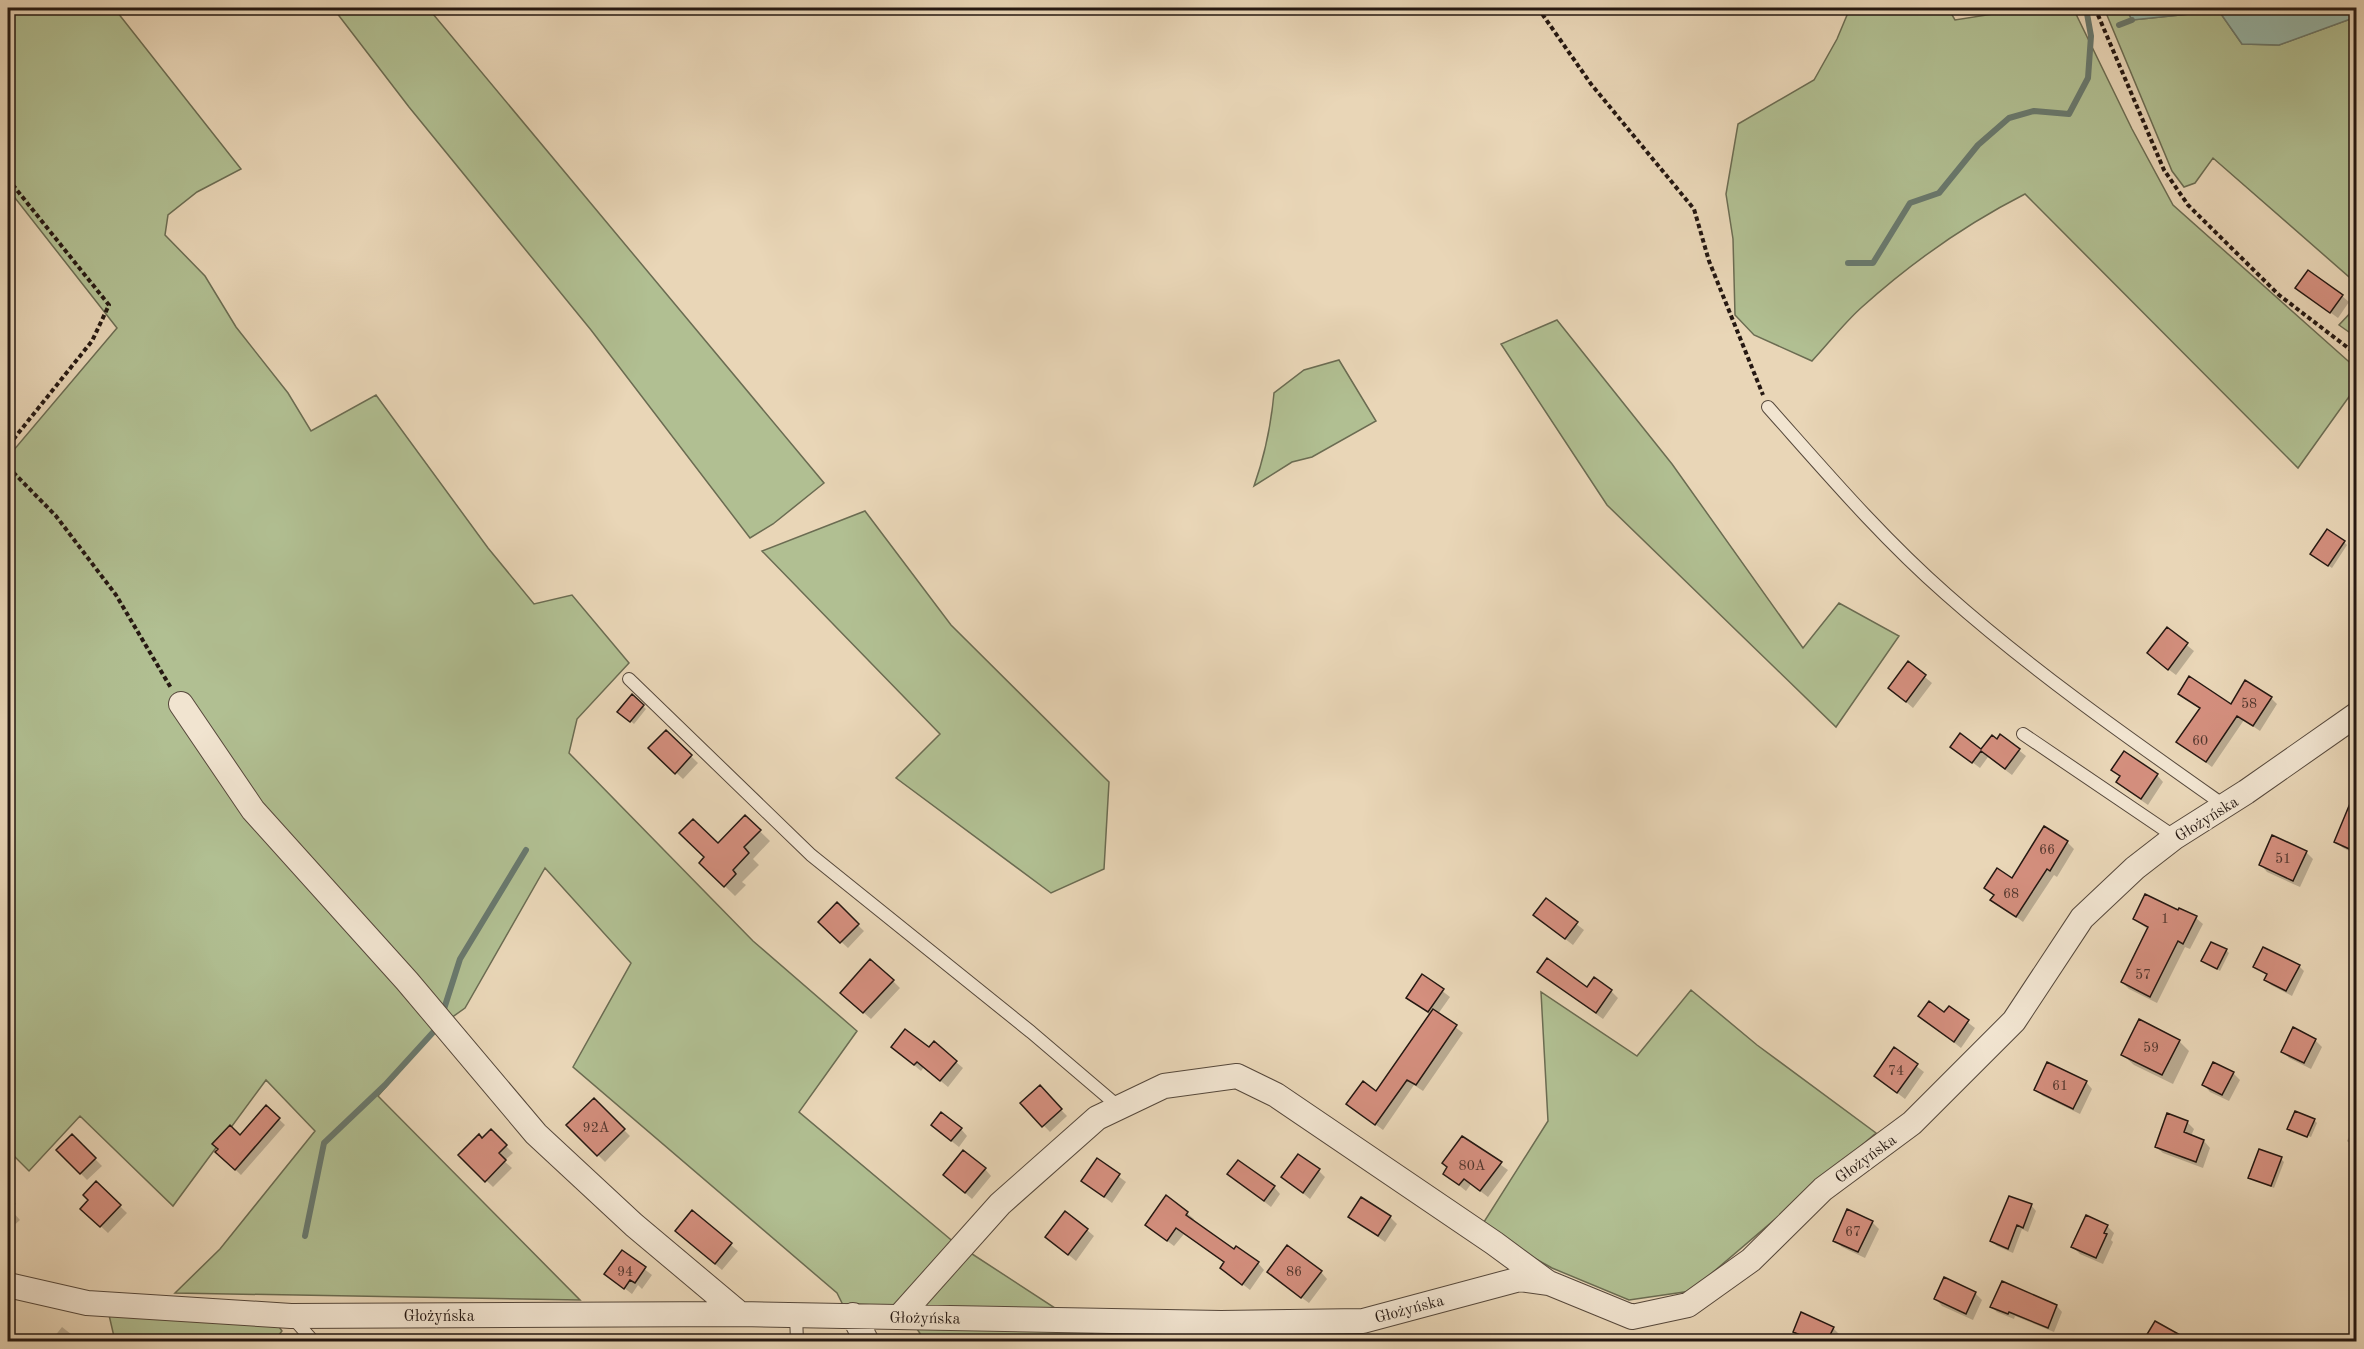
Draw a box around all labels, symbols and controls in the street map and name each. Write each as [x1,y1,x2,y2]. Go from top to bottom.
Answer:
house number: 58 [2241,697,2257,711]
house number: 60 [2192,734,2208,748]
street label: Głożyńska [2173,794,2242,845]
house number: 66 [2039,843,2055,857]
house number: 51 [2275,852,2291,866]
house number: 68 [2003,887,2019,901]
house number: 1 [2161,912,2169,926]
house number: 57 [2135,968,2151,982]
house number: 59 [2143,1041,2159,1055]
house number: 74 [1888,1064,1904,1078]
house number: 61 [2052,1079,2068,1093]
house number: 92A [583,1121,610,1135]
street label: Głożyńska [1833,1132,1900,1187]
house number: 80A [1459,1159,1486,1173]
house number: 67 [1845,1225,1861,1239]
house number: 94 [617,1265,633,1279]
house number: 86 [1286,1265,1302,1279]
street label: Głożyńska [1373,1293,1446,1327]
street label: Głożyńska [403,1309,475,1325]
street label: Głożyńska [889,1310,961,1328]

